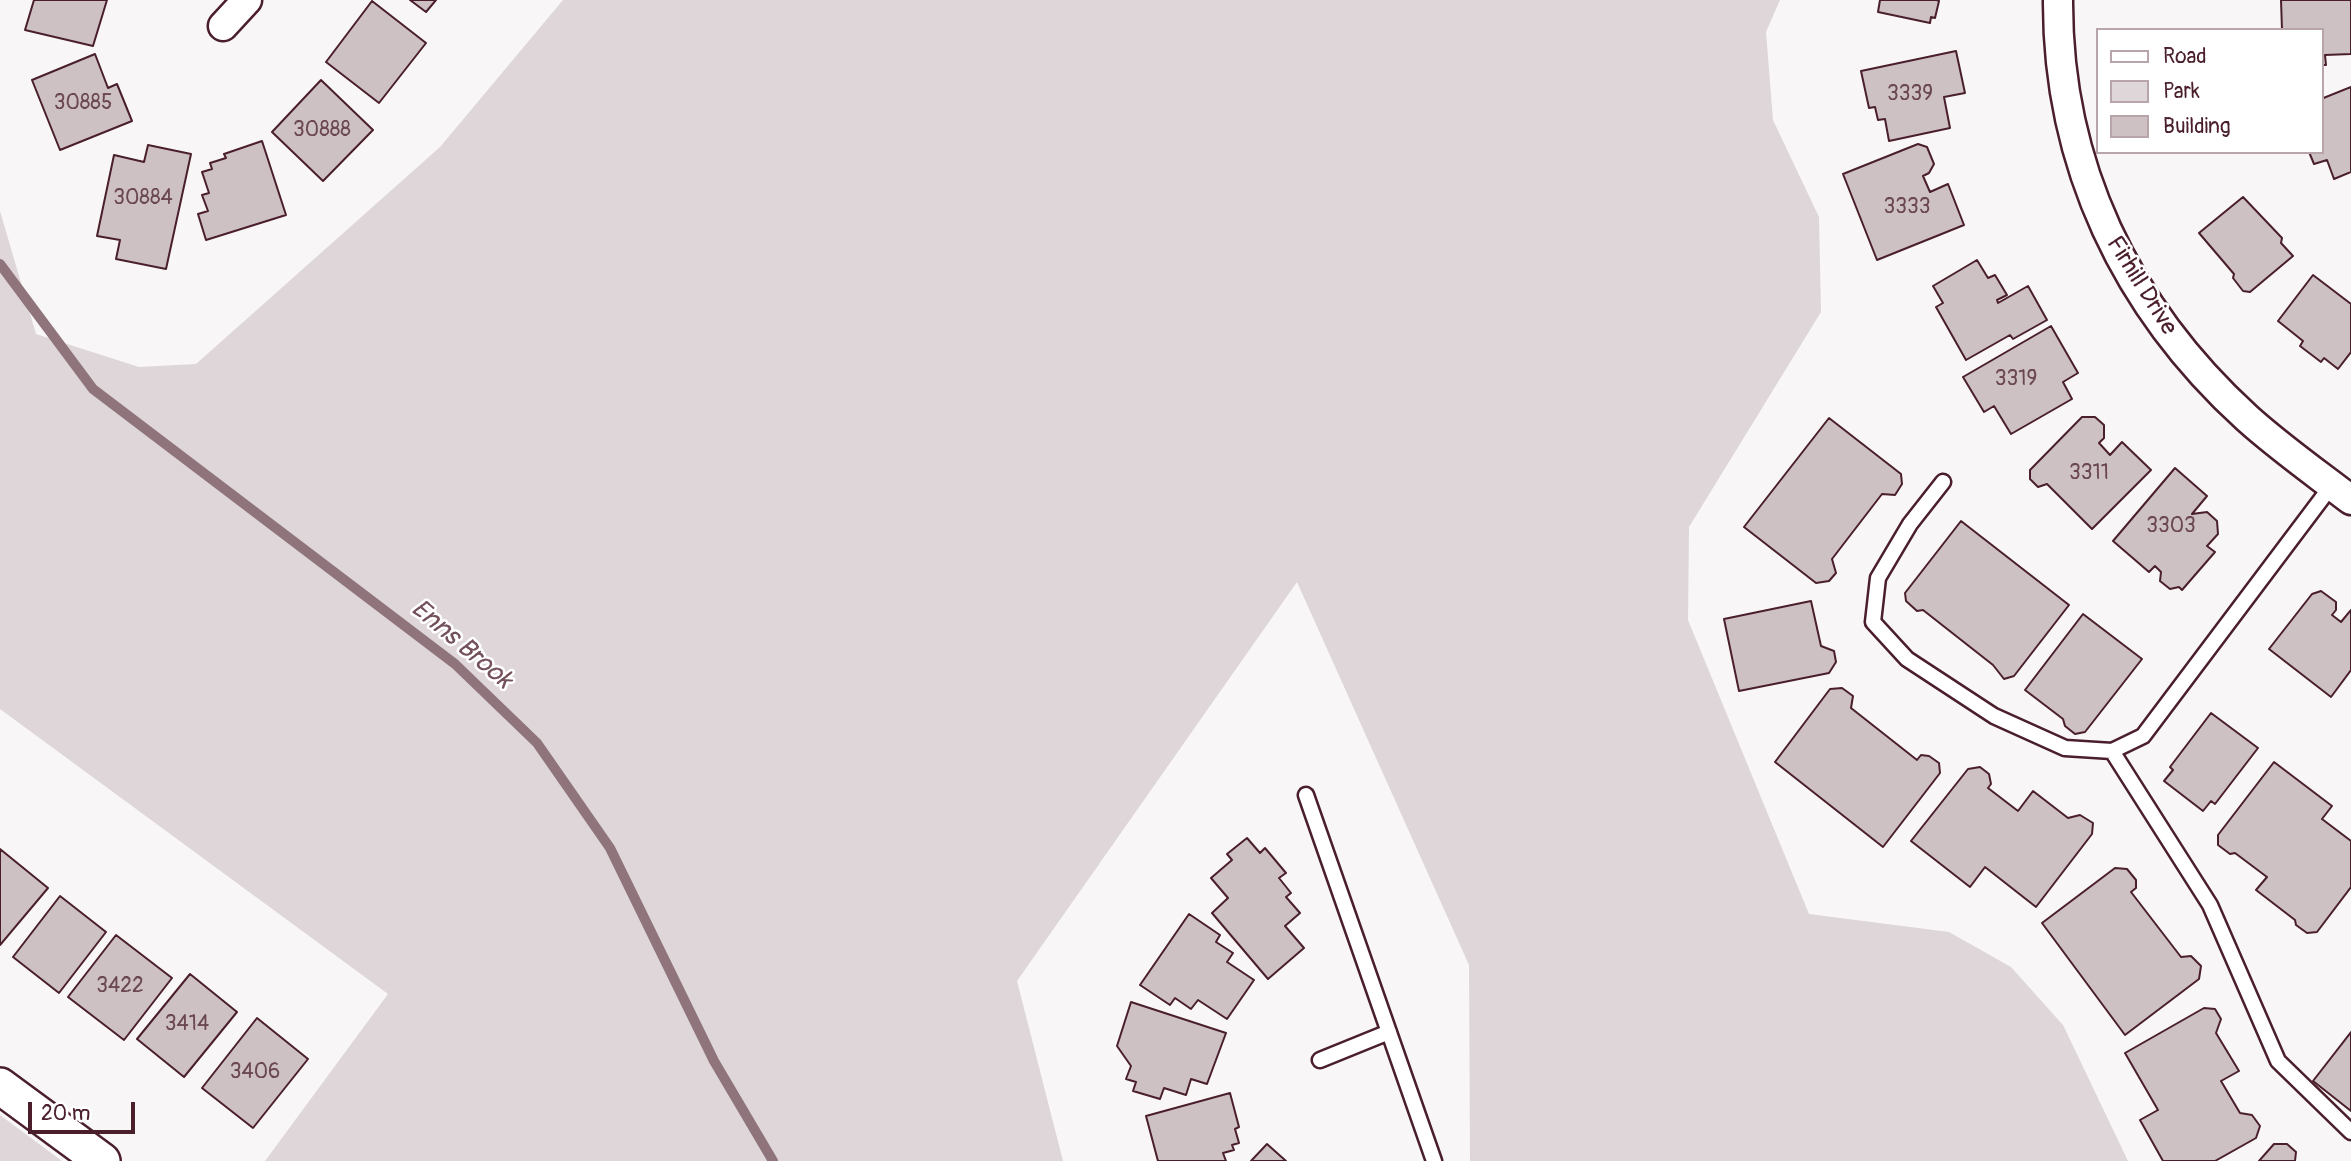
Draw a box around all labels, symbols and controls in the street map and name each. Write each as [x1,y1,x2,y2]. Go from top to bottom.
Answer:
legend [2096,28,2323,154]
text: Road [2163,43,2207,70]
text: Park [2163,78,2200,105]
house number: 3339 [1887,82,1933,108]
house number: 30885 [54,91,112,117]
text: Building [2163,113,2230,140]
house number: 30888 [293,118,351,144]
house number: 30884 [113,186,173,212]
house number: 3333 [1884,195,1930,221]
street label: Firhill Drive [2099,231,2183,341]
house number: 3319 [1995,367,2037,393]
house number: 3311 [2069,461,2109,487]
house number: 3303 [2146,514,2196,540]
water label: Enns Brook [404,594,518,696]
house number: 3422 [96,974,144,1000]
house number: 3414 [165,1012,209,1038]
house number: 3406 [230,1060,280,1086]
scale bar [32,1088,138,1132]
text: 20 m [41,1100,90,1127]

